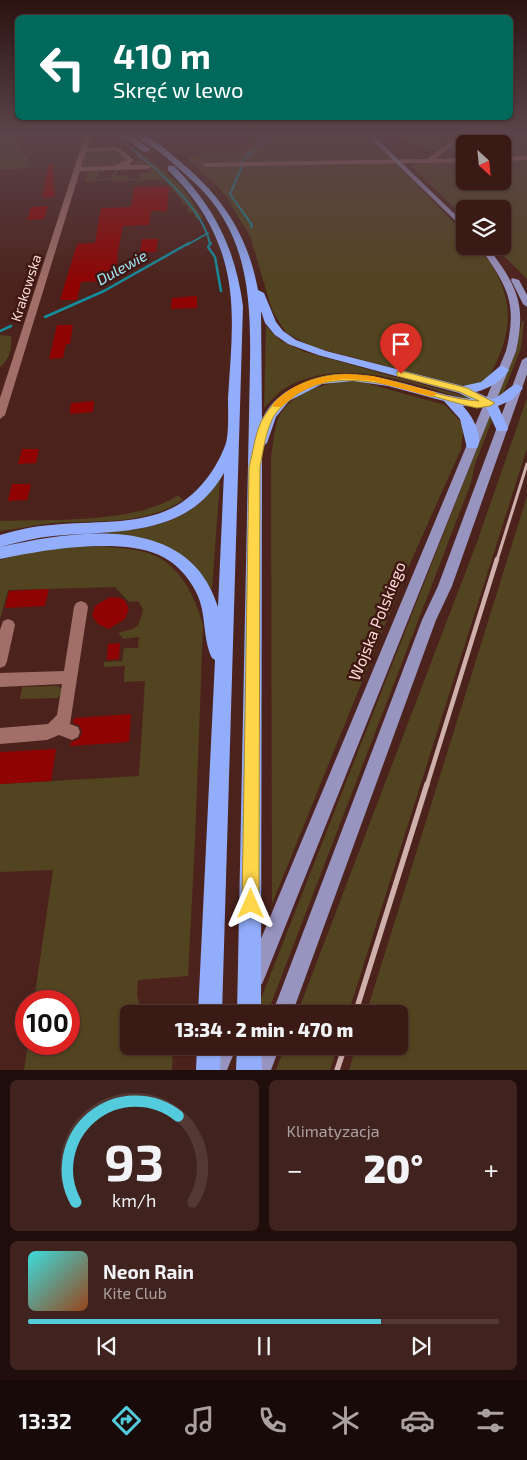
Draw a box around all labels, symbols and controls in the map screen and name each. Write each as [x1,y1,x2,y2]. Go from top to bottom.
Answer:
text: 410 m [113,34,211,76]
icon: left [30,35,95,100]
text: Skręć w lewo [113,76,244,102]
north arrow [456,135,511,190]
map controls [456,135,511,255]
button: layers [456,200,511,255]
water label: Dulewie [93,246,150,288]
street label: Krakowska [7,252,44,324]
pin [380,323,422,374]
icon: arrive [387,330,415,358]
street label: Wojska Polskiego [344,559,410,683]
position arrow [224,877,276,929]
speed limit sign: 100 [15,990,80,1055]
text: 13:34 · 2 min · 470 m [175,1018,353,1041]
text: Klimatyzacja [287,1121,380,1140]
text: 93 [104,1129,164,1191]
text: 20° [363,1145,423,1191]
text: − [287,1152,303,1186]
text: + [484,1152,499,1186]
text: km/h [112,1189,156,1211]
text: Neon Rain [103,1260,194,1283]
text: Kite Club [103,1283,167,1302]
icon: previous [93,1332,121,1360]
icon: pause [250,1332,278,1360]
icon: next [407,1332,435,1360]
icon: directions [109,1403,144,1438]
icon: music [182,1403,217,1438]
icon: phone [255,1403,290,1438]
icon: climate [328,1403,363,1438]
icon: car [400,1403,435,1438]
icon: filters [473,1403,508,1438]
text: 13:32 [19,1407,72,1433]

